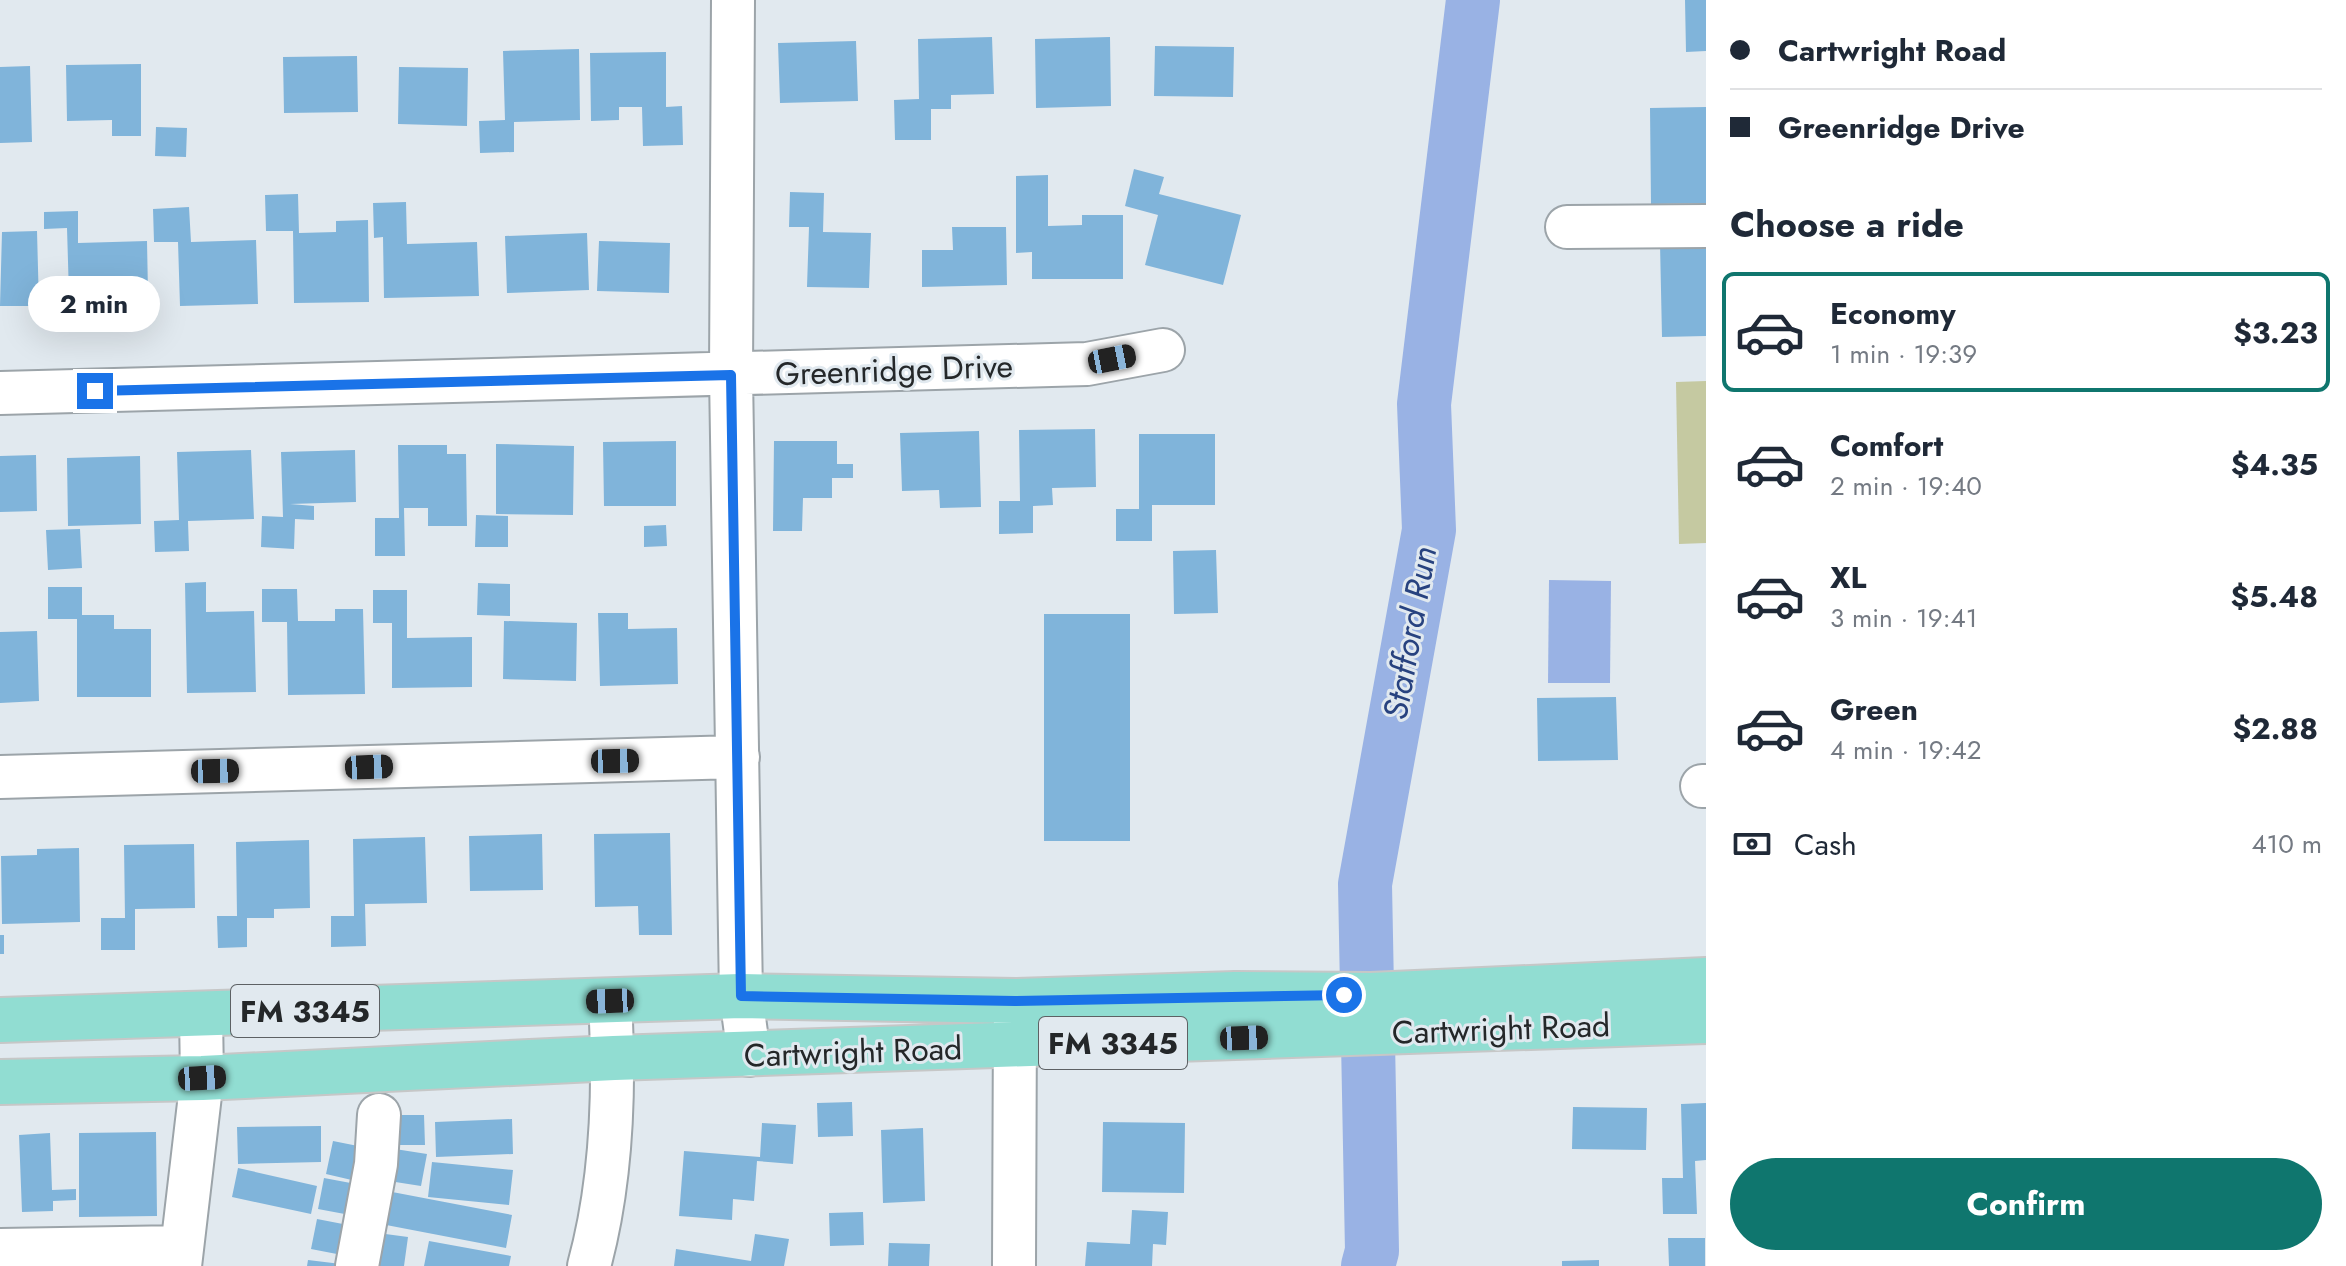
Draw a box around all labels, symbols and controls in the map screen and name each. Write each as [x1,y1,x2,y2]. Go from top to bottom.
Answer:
text: Cartwright Road [1778,29,2006,72]
text: Greenridge Drive [1778,106,2025,149]
text: Choose a ride [1730,198,1964,250]
callout: 2 min [29,275,161,331]
text: 2 min [60,285,128,323]
text: Economy [1830,292,1956,335]
icon: car [1734,296,1806,368]
text: $3.23 [2233,311,2318,354]
text: 1 min · 19:39 [1830,335,1977,373]
street label: Greenridge Drive [774,343,1014,397]
car [1086,343,1138,375]
route end [77,373,113,409]
text: Comfort [1830,424,1943,467]
icon: car [1734,428,1806,500]
text: $4.35 [2231,443,2318,486]
text: 2 min · 19:40 [1830,467,1982,505]
water label: Stafford Run [1371,542,1449,724]
text: XL [1830,556,1866,599]
icon: car [1734,560,1806,632]
text: $5.48 [2231,575,2318,618]
text: 3 min · 19:41 [1830,599,1977,637]
text: Green [1830,688,1918,731]
icon: car [1734,692,1806,764]
text: $2.88 [2232,707,2318,750]
text: 4 min · 19:42 [1830,731,1981,769]
car [591,749,639,773]
car [345,754,393,780]
car [191,759,239,783]
icon: cash [1730,822,1774,866]
text: Cash [1794,823,1857,866]
text: 410 m [2251,825,2322,863]
route start [1326,977,1362,1013]
road number: FM 3345 [231,985,379,1037]
car [586,988,634,1014]
street label: Cartwright Road [1391,1002,1611,1056]
road number: FM 3345 [1039,1017,1187,1069]
street label: Cartwright Road [743,1025,963,1079]
car [1220,1025,1268,1051]
car [177,1065,227,1091]
button: Confirm [1730,1158,2322,1250]

